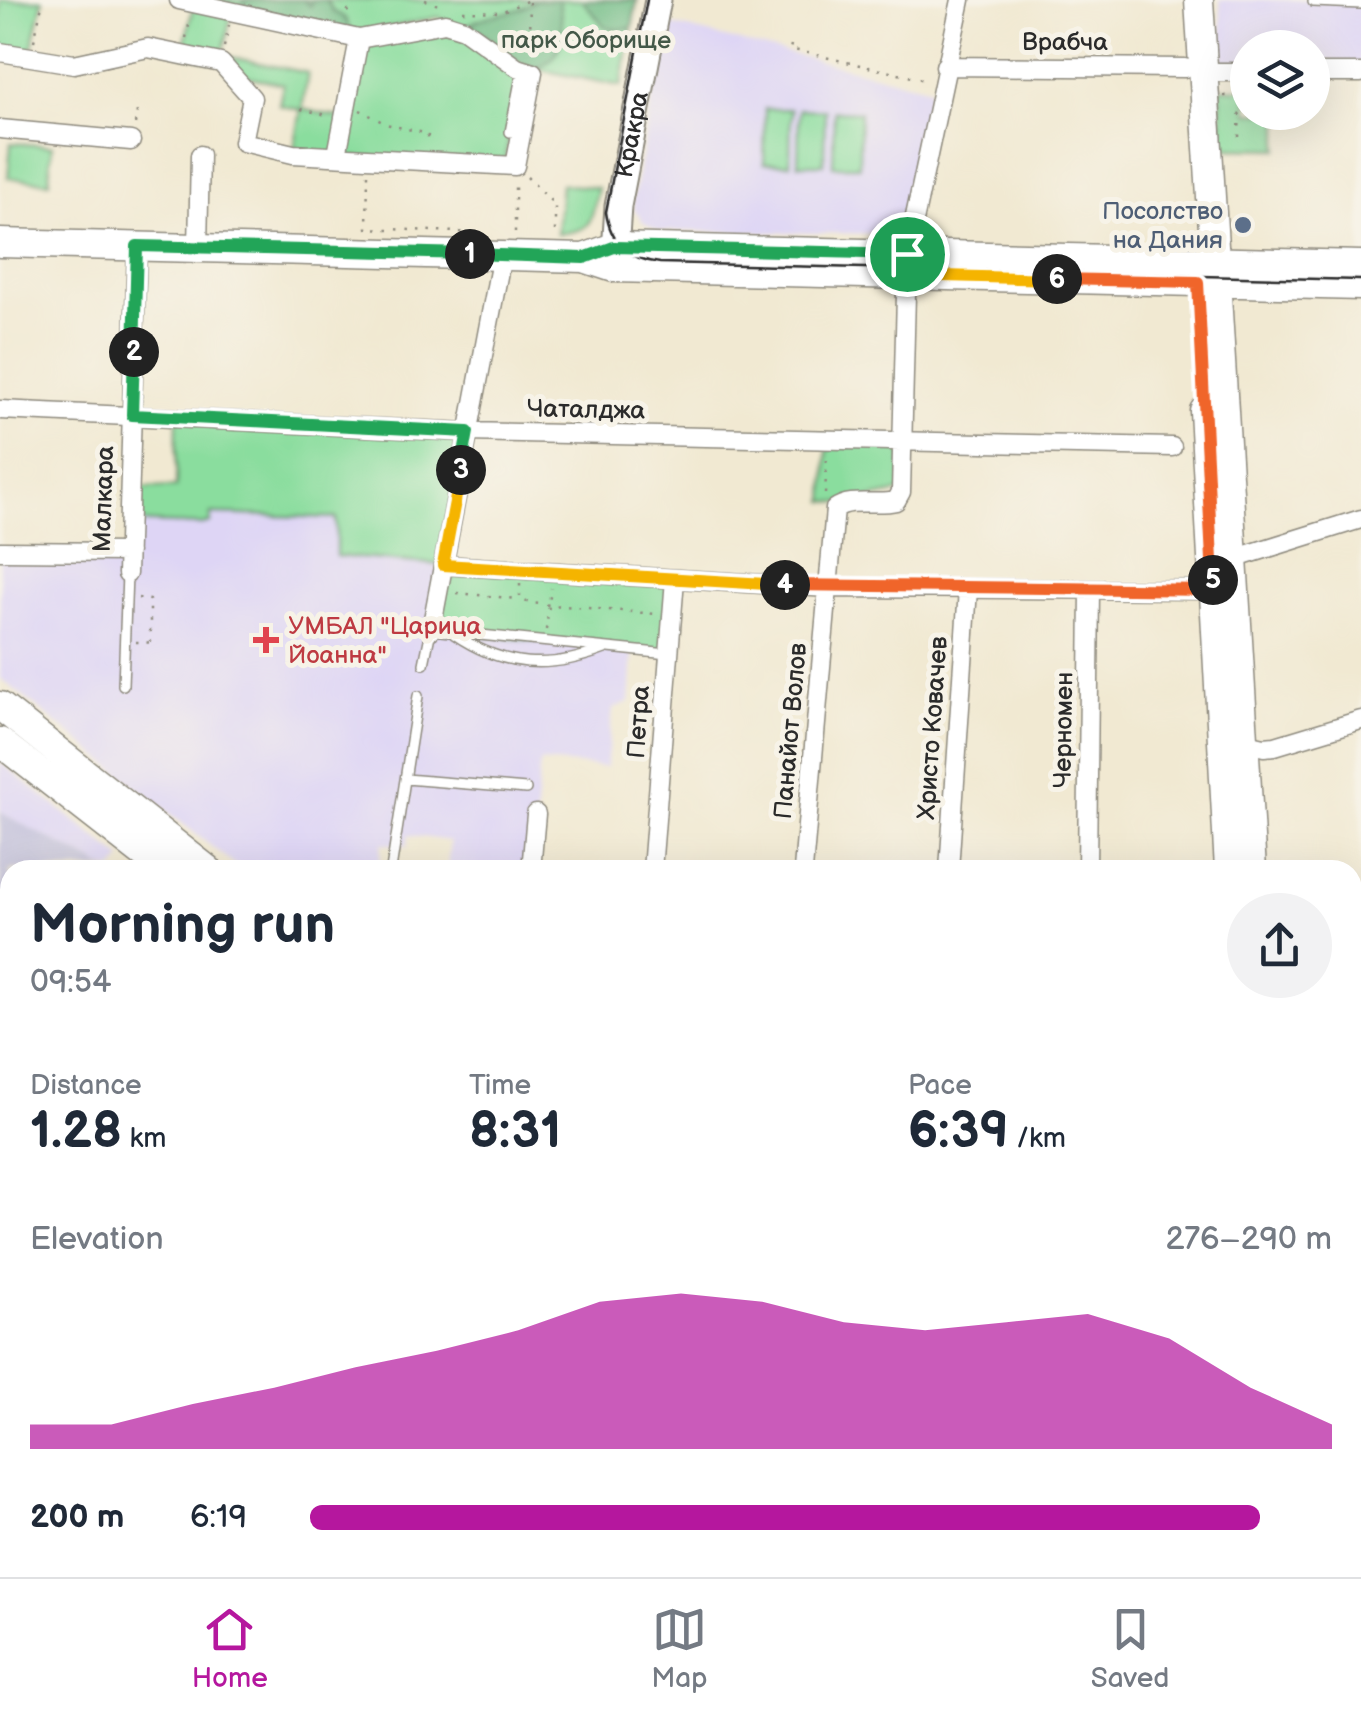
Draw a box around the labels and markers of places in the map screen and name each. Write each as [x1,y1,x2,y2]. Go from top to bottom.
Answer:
place label: Посолство на Дания [1102,196,1223,256]
pin [865,212,950,297]
marker: Посолство на Дания [1232,214,1254,236]
pin: 1 [445,229,495,279]
pin: 6 [1032,254,1082,304]
pin: 2 [109,327,159,377]
pin: 3 [436,445,486,495]
pin: 5 [1188,555,1238,605]
pin: 4 [760,560,810,610]
place label: УМБАЛ "Царица Йоанна" [288,611,481,671]
marker: УМБАЛ "Царица Йоанна" [253,627,279,653]

